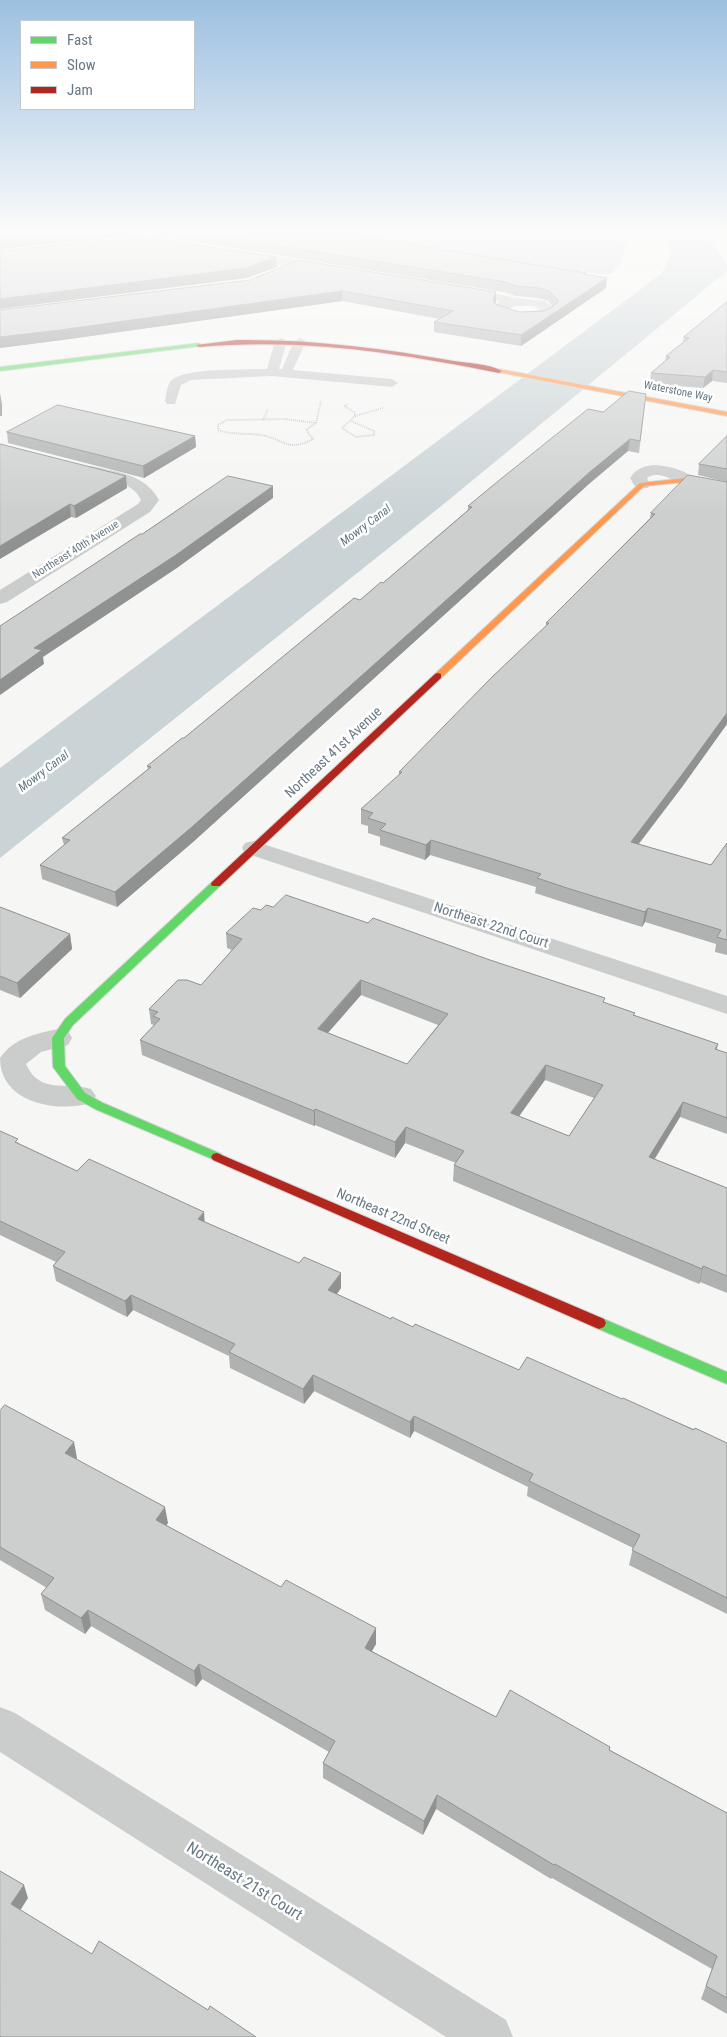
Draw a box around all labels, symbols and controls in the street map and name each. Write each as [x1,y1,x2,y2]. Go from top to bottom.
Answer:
legend [20,20,195,110]
text: Fast [67,31,92,49]
text: Slow [67,56,96,74]
text: Jam [67,81,93,99]
street label: Waterstone Way [642,379,714,405]
water label: Mowry Canal [338,502,394,550]
street label: Northeast 40th Avenue [30,518,122,582]
street label: Northeast 41st Avenue [282,704,386,802]
water label: Mowry Canal [16,748,72,796]
street label: Northeast 22nd Court [432,900,550,952]
street label: Northeast 22nd Street [334,1185,452,1249]
street label: Northeast 21st Court [183,1839,305,1925]

